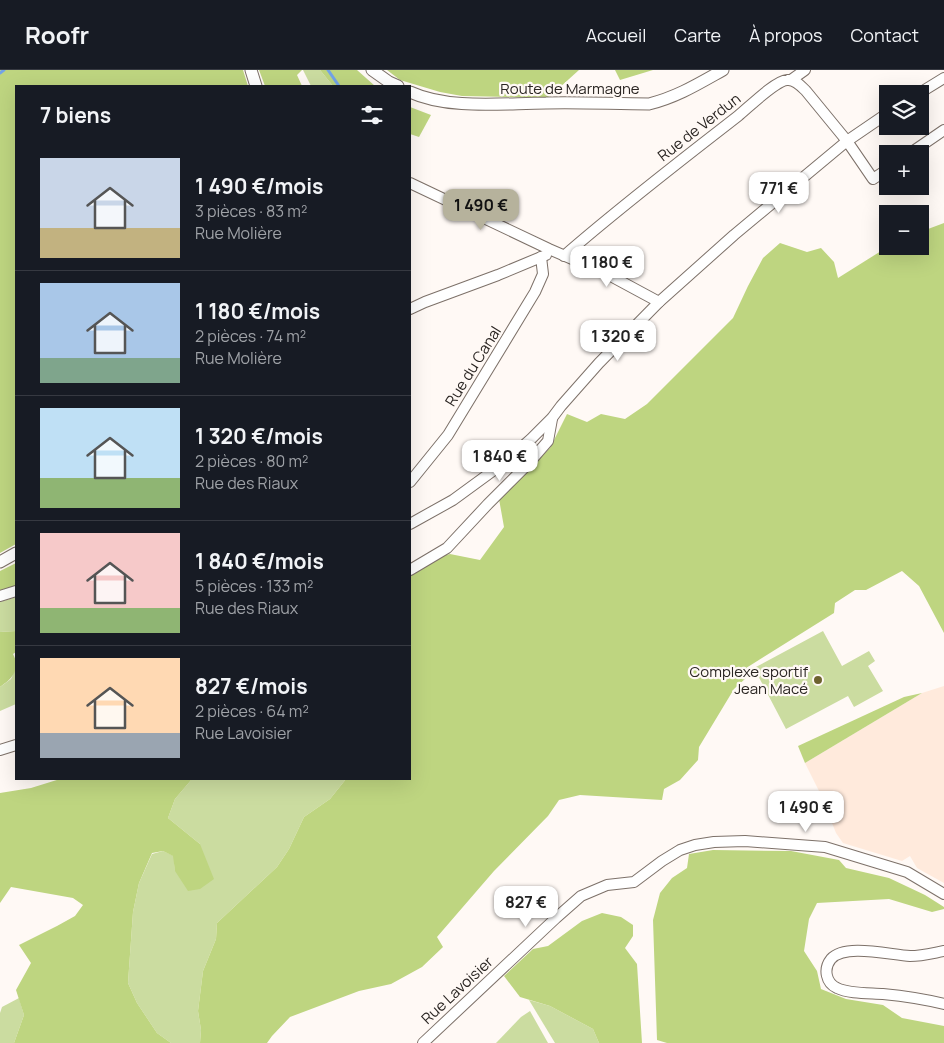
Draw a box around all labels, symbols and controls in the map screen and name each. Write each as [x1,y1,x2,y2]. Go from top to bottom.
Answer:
text: Roofr [25,18,89,51]
text: Accueil [586,23,646,47]
text: Carte [674,23,721,47]
text: À propos [749,23,822,47]
text: Contact [850,23,919,47]
street label: Route de Marmagne [500,78,640,99]
map controls [879,85,929,255]
button: layers [879,85,929,135]
street label: Rue de Verdun [653,88,745,166]
text: 7 biens [40,101,111,129]
icon: filters [358,101,386,129]
button: + [879,145,929,195]
text: 1 490 €/mois [195,172,323,200]
pin: 771 € [744,172,814,214]
text: 771 € [760,177,798,199]
icon: home [80,178,140,238]
pin: 1 490 € [435,189,527,231]
text: 1 490 € [454,194,508,216]
text: 3 pièces · 83 m² [195,200,307,222]
button: − [879,205,929,255]
text: Rue Molière [195,222,282,244]
pin: 1 180 € [561,246,653,288]
text: 1 180 € [581,251,633,273]
text: 1 180 €/mois [195,297,320,325]
icon: home [80,303,140,363]
pin: 1 320 € [572,320,664,362]
street label: Rue du Canal [440,322,506,410]
text: 2 pièces · 74 m² [195,325,306,347]
text: 1 320 € [591,325,645,347]
text: Rue Molière [195,347,282,369]
text: 1 320 €/mois [195,422,323,450]
icon: home [80,428,140,488]
pin: 1 840 € [454,440,546,482]
text: 1 840 € [473,445,527,467]
text: 2 pièces · 80 m² [195,450,309,472]
text: Rue des Riaux [195,472,298,494]
text: 1 840 €/mois [195,547,324,575]
icon: home [80,553,140,613]
text: 5 pièces · 133 m² [195,575,314,597]
text: Rue des Riaux [195,597,298,619]
place label: Complexe sportif Jean Macé [690,661,809,699]
text: 827 €/mois [195,672,308,700]
marker: Complexe sportif Jean Macé [812,674,824,686]
icon: home [80,678,140,738]
text: 2 pièces · 64 m² [195,700,309,722]
text: Rue Lavoisier [195,722,292,744]
pin: 1 490 € [760,790,852,833]
text: 1 490 € [779,796,833,818]
pin: 827 € [491,886,561,928]
text: 827 € [505,891,547,913]
street label: Rue Lavoisier [417,951,498,1029]

